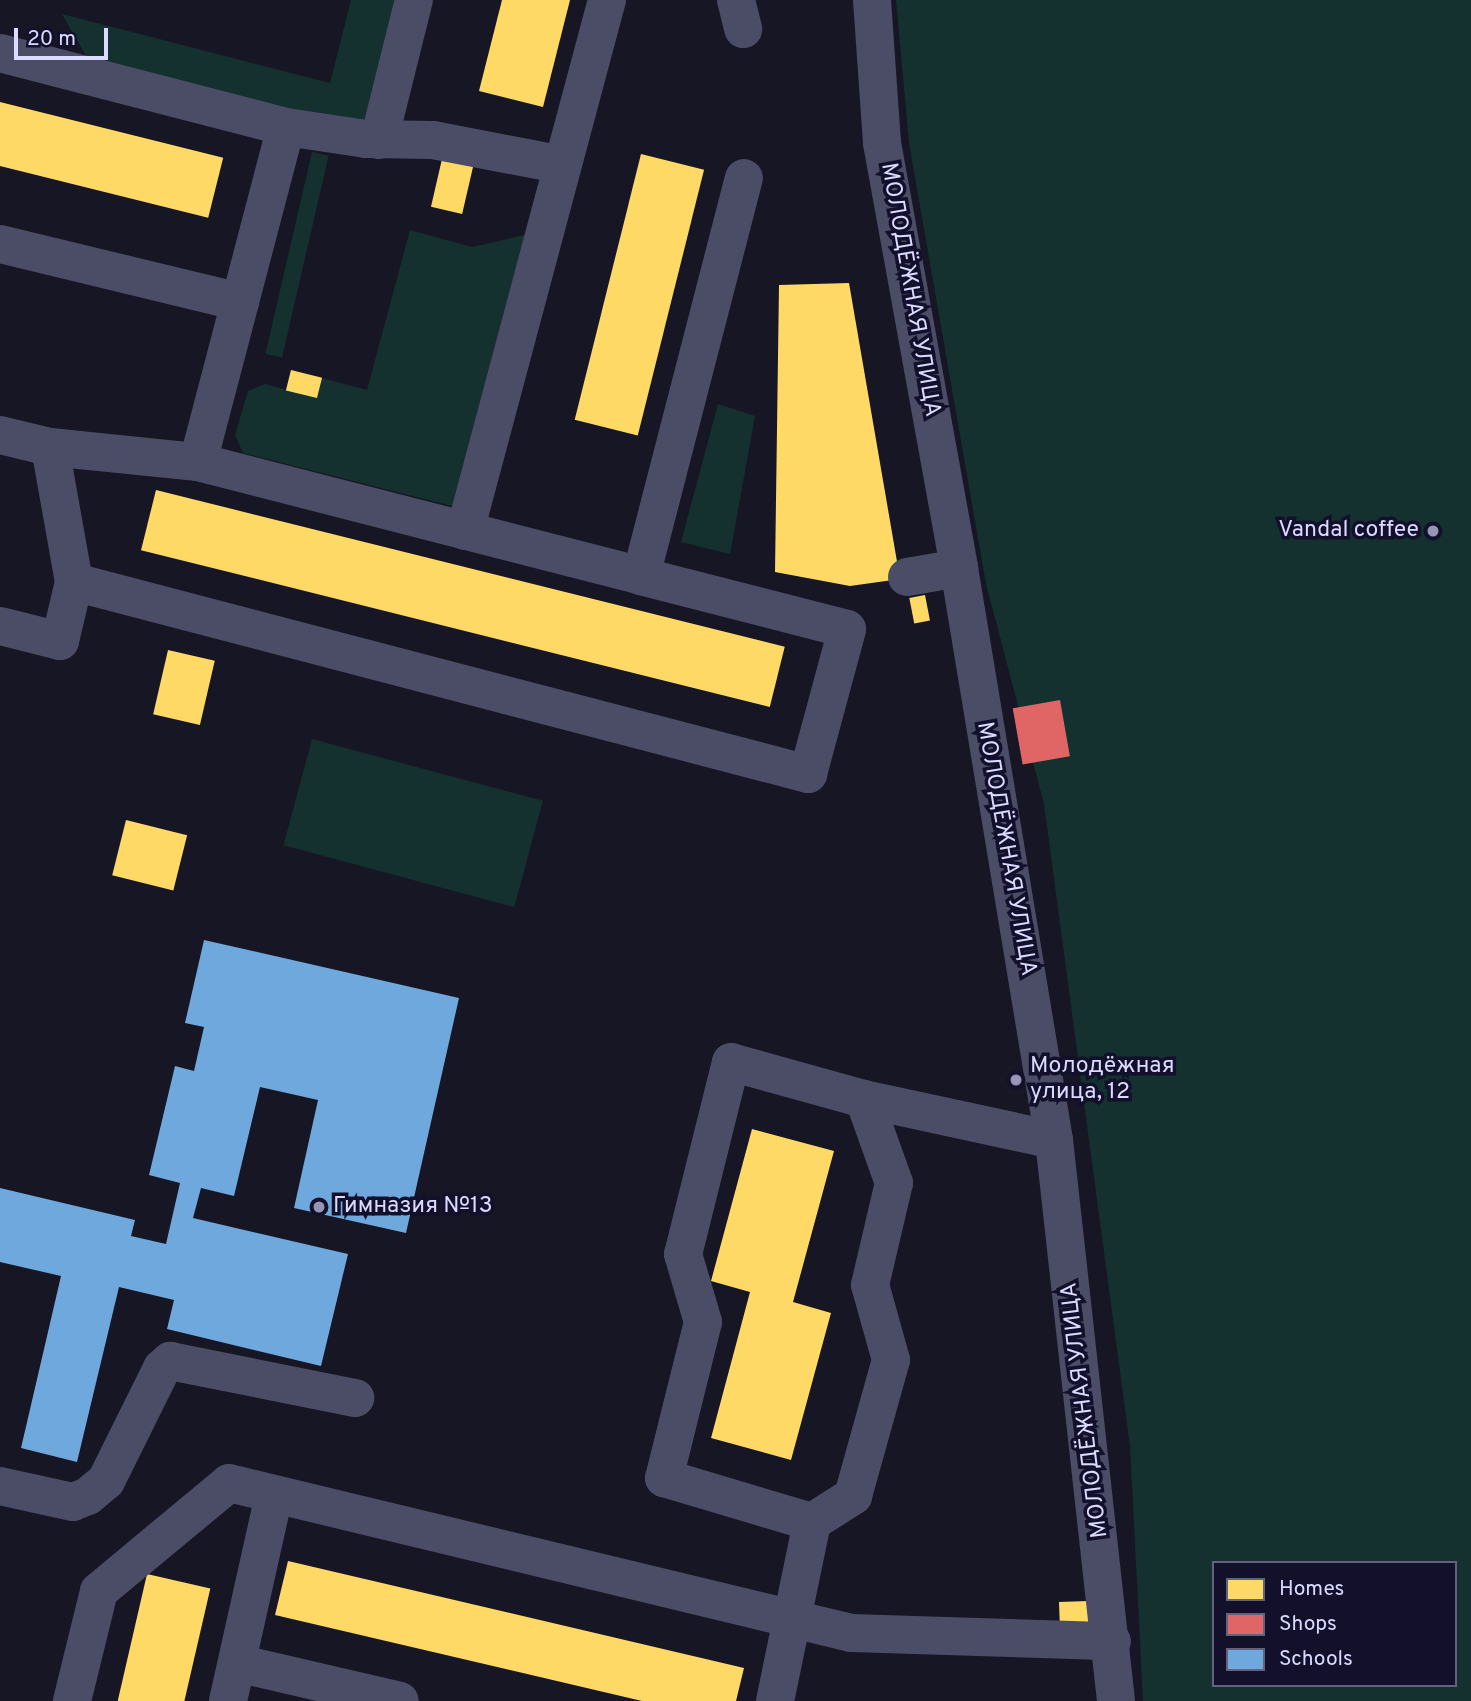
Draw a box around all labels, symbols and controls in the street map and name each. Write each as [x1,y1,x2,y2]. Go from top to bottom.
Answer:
scale bar [18,14,112,58]
text: 20 m [27,26,76,53]
street label: МОЛОДЁЖНАЯ УЛИЦА [873,161,945,419]
place label: Vandal coffee [1278,517,1419,545]
marker: Vandal coffee [1425,523,1441,539]
street label: МОЛОДЁЖНАЯ УЛИЦА [969,720,1041,978]
place label: Молодёжная улица, 12 [1030,1053,1174,1107]
marker: Молодёжная улица, 12 [1008,1072,1024,1088]
place label: Гимназия №13 [333,1193,492,1221]
marker: Гимназия №13 [311,1199,327,1215]
street label: МОЛОДЁЖНАЯ УЛИЦА [1057,1281,1115,1539]
legend [1212,1561,1457,1687]
text: Homes [1279,1576,1344,1603]
text: Shops [1279,1611,1337,1638]
text: Schools [1279,1646,1353,1673]

